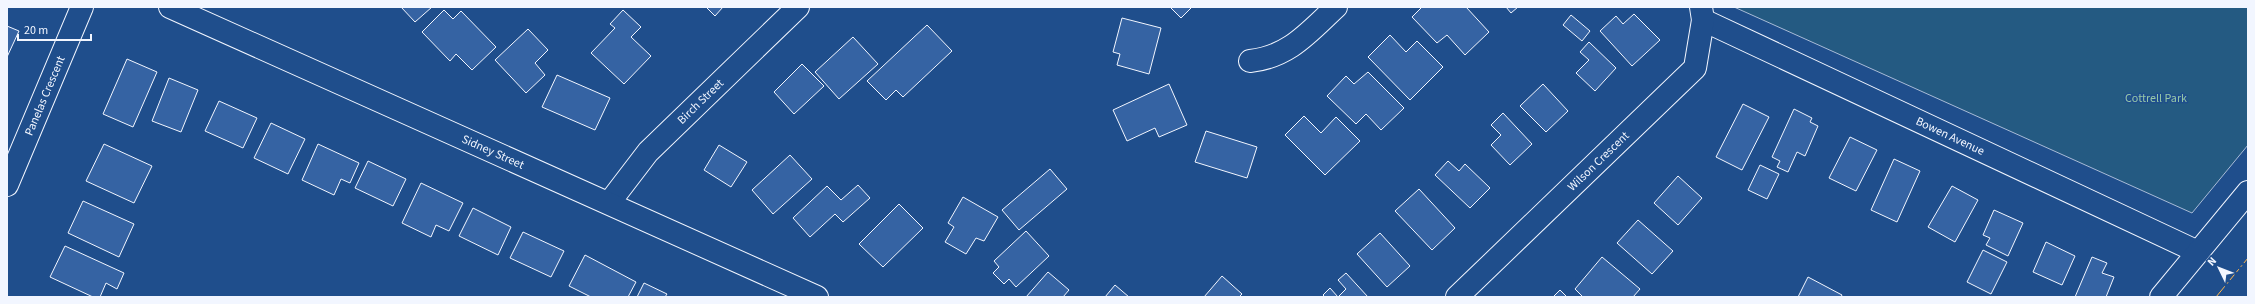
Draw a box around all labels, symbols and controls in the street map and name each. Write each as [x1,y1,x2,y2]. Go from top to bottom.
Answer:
scale bar [18,16,91,42]
text: 20 m [24,22,48,39]
street label: Panelas Crescent [21,53,69,138]
street label: Birch Street [674,75,728,128]
park label: Cottrell Park [2125,90,2187,107]
street label: Bowen Avenue [1913,113,1987,160]
street label: Wilson Crescent [1564,128,1633,195]
street label: Sidney Street [459,131,527,174]
north arrow [2199,248,2239,288]
text: N [2204,254,2220,269]

